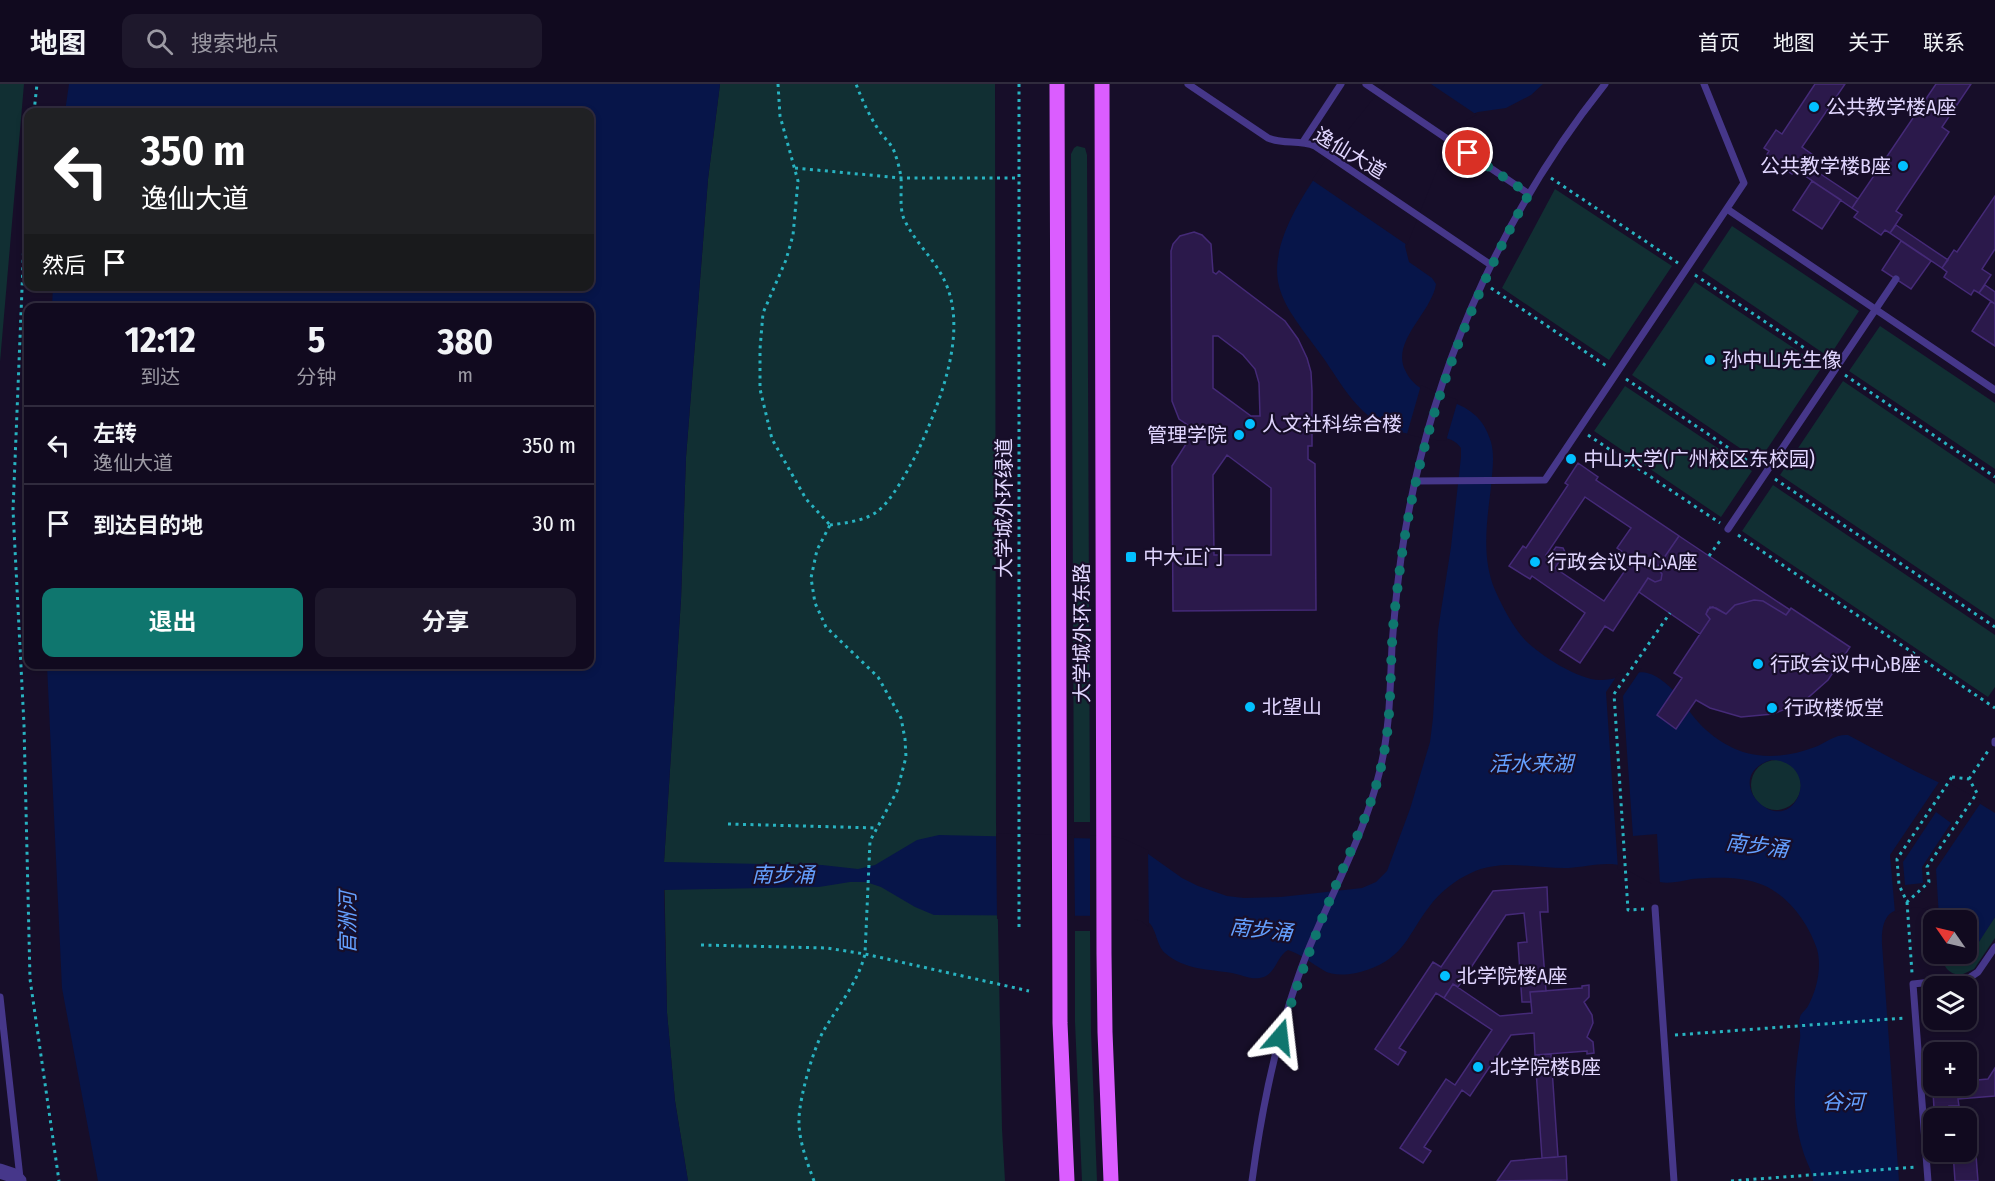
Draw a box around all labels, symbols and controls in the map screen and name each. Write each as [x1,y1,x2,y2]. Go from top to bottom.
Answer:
search box [122,14,542,68]
icon: search [143,25,176,58]
text: 地图 [30,27,86,60]
text: 搜索地点 [191,30,279,57]
text: 首页 [1698,30,1740,56]
text: 地图 [1773,30,1815,56]
text: 关于 [1848,30,1890,56]
text: 联系 [1923,30,1965,56]
place label: 公共教学楼A座 [1826,95,1957,119]
marker: 公共教学楼A座 [1807,100,1821,114]
street label: 逸仙大道 [1310,122,1390,184]
text: 350 m [141,126,245,176]
pin [1442,127,1493,178]
icon: left [42,132,120,210]
icon: arrive [1451,136,1484,169]
place label: 公共教学楼B座 [1760,154,1891,178]
marker: 公共教学楼B座 [1896,159,1910,173]
text: 逸仙大道 [141,183,249,215]
icon: arrive [98,246,131,279]
text: 然后 [42,252,86,279]
text: 12:12 [125,318,196,362]
text: 5 [308,318,325,362]
text: 380 [437,320,493,364]
place label: 孙中山先生像 [1722,348,1842,372]
marker: 孙中山先生像 [1703,353,1717,367]
text: m [458,363,473,387]
text: 到达 [140,365,180,389]
text: 分钟 [297,365,337,389]
place label: 人文社科综合楼 [1262,412,1402,436]
marker: 人文社科综合楼 [1243,417,1257,431]
text: 左转 [93,420,137,447]
place label: 管理学院 [1147,423,1227,447]
marker: 管理学院 [1232,428,1246,442]
icon: left [42,429,75,462]
text: 350 m [522,432,576,459]
street label: 大学城外环绿道 [992,438,1016,578]
place label: 中山大学(广州校区东校园) [1583,447,1815,471]
text: 逸仙大道 [93,451,173,475]
marker: 中山大学(广州校区东校园) [1564,452,1578,466]
icon: arrive [42,507,75,540]
text: 30 m [533,510,576,537]
text: 到达目的地 [93,512,203,539]
place label: 中大正门 [1143,545,1223,569]
marker: 中大正门 [1124,550,1138,564]
place label: 行政会议中心A座 [1547,550,1698,574]
marker: 行政会议中心A座 [1528,555,1542,569]
street label: 大学城外环东路 [1070,563,1094,703]
button: 退出 [42,588,303,657]
button: 分享 [315,588,576,657]
place label: 行政会议中心B座 [1770,652,1921,676]
marker: 行政会议中心B座 [1751,657,1765,671]
place label: 北望山 [1262,695,1322,719]
place label: 行政楼饭堂 [1784,696,1884,720]
marker: 北望山 [1243,700,1257,714]
marker: 行政楼饭堂 [1765,701,1779,715]
water label: 活水来湖 [1489,751,1576,777]
water label: 南步涌 [1724,829,1792,863]
water label: 南步涌 [752,862,816,888]
water label: 官洲河 [335,888,361,955]
north arrow [1923,910,1977,964]
map controls [1923,910,1977,1162]
water label: 南步涌 [1228,914,1296,946]
place label: 北学院楼A座 [1457,964,1568,988]
marker: 北学院楼A座 [1438,969,1452,983]
button: layers [1923,976,1977,1030]
position arrow [1248,1005,1312,1069]
button: + [1923,1042,1977,1096]
place label: 北学院楼B座 [1490,1055,1601,1079]
marker: 北学院楼B座 [1471,1060,1485,1074]
water label: 谷河 [1822,1089,1868,1115]
button: − [1923,1108,1977,1162]

